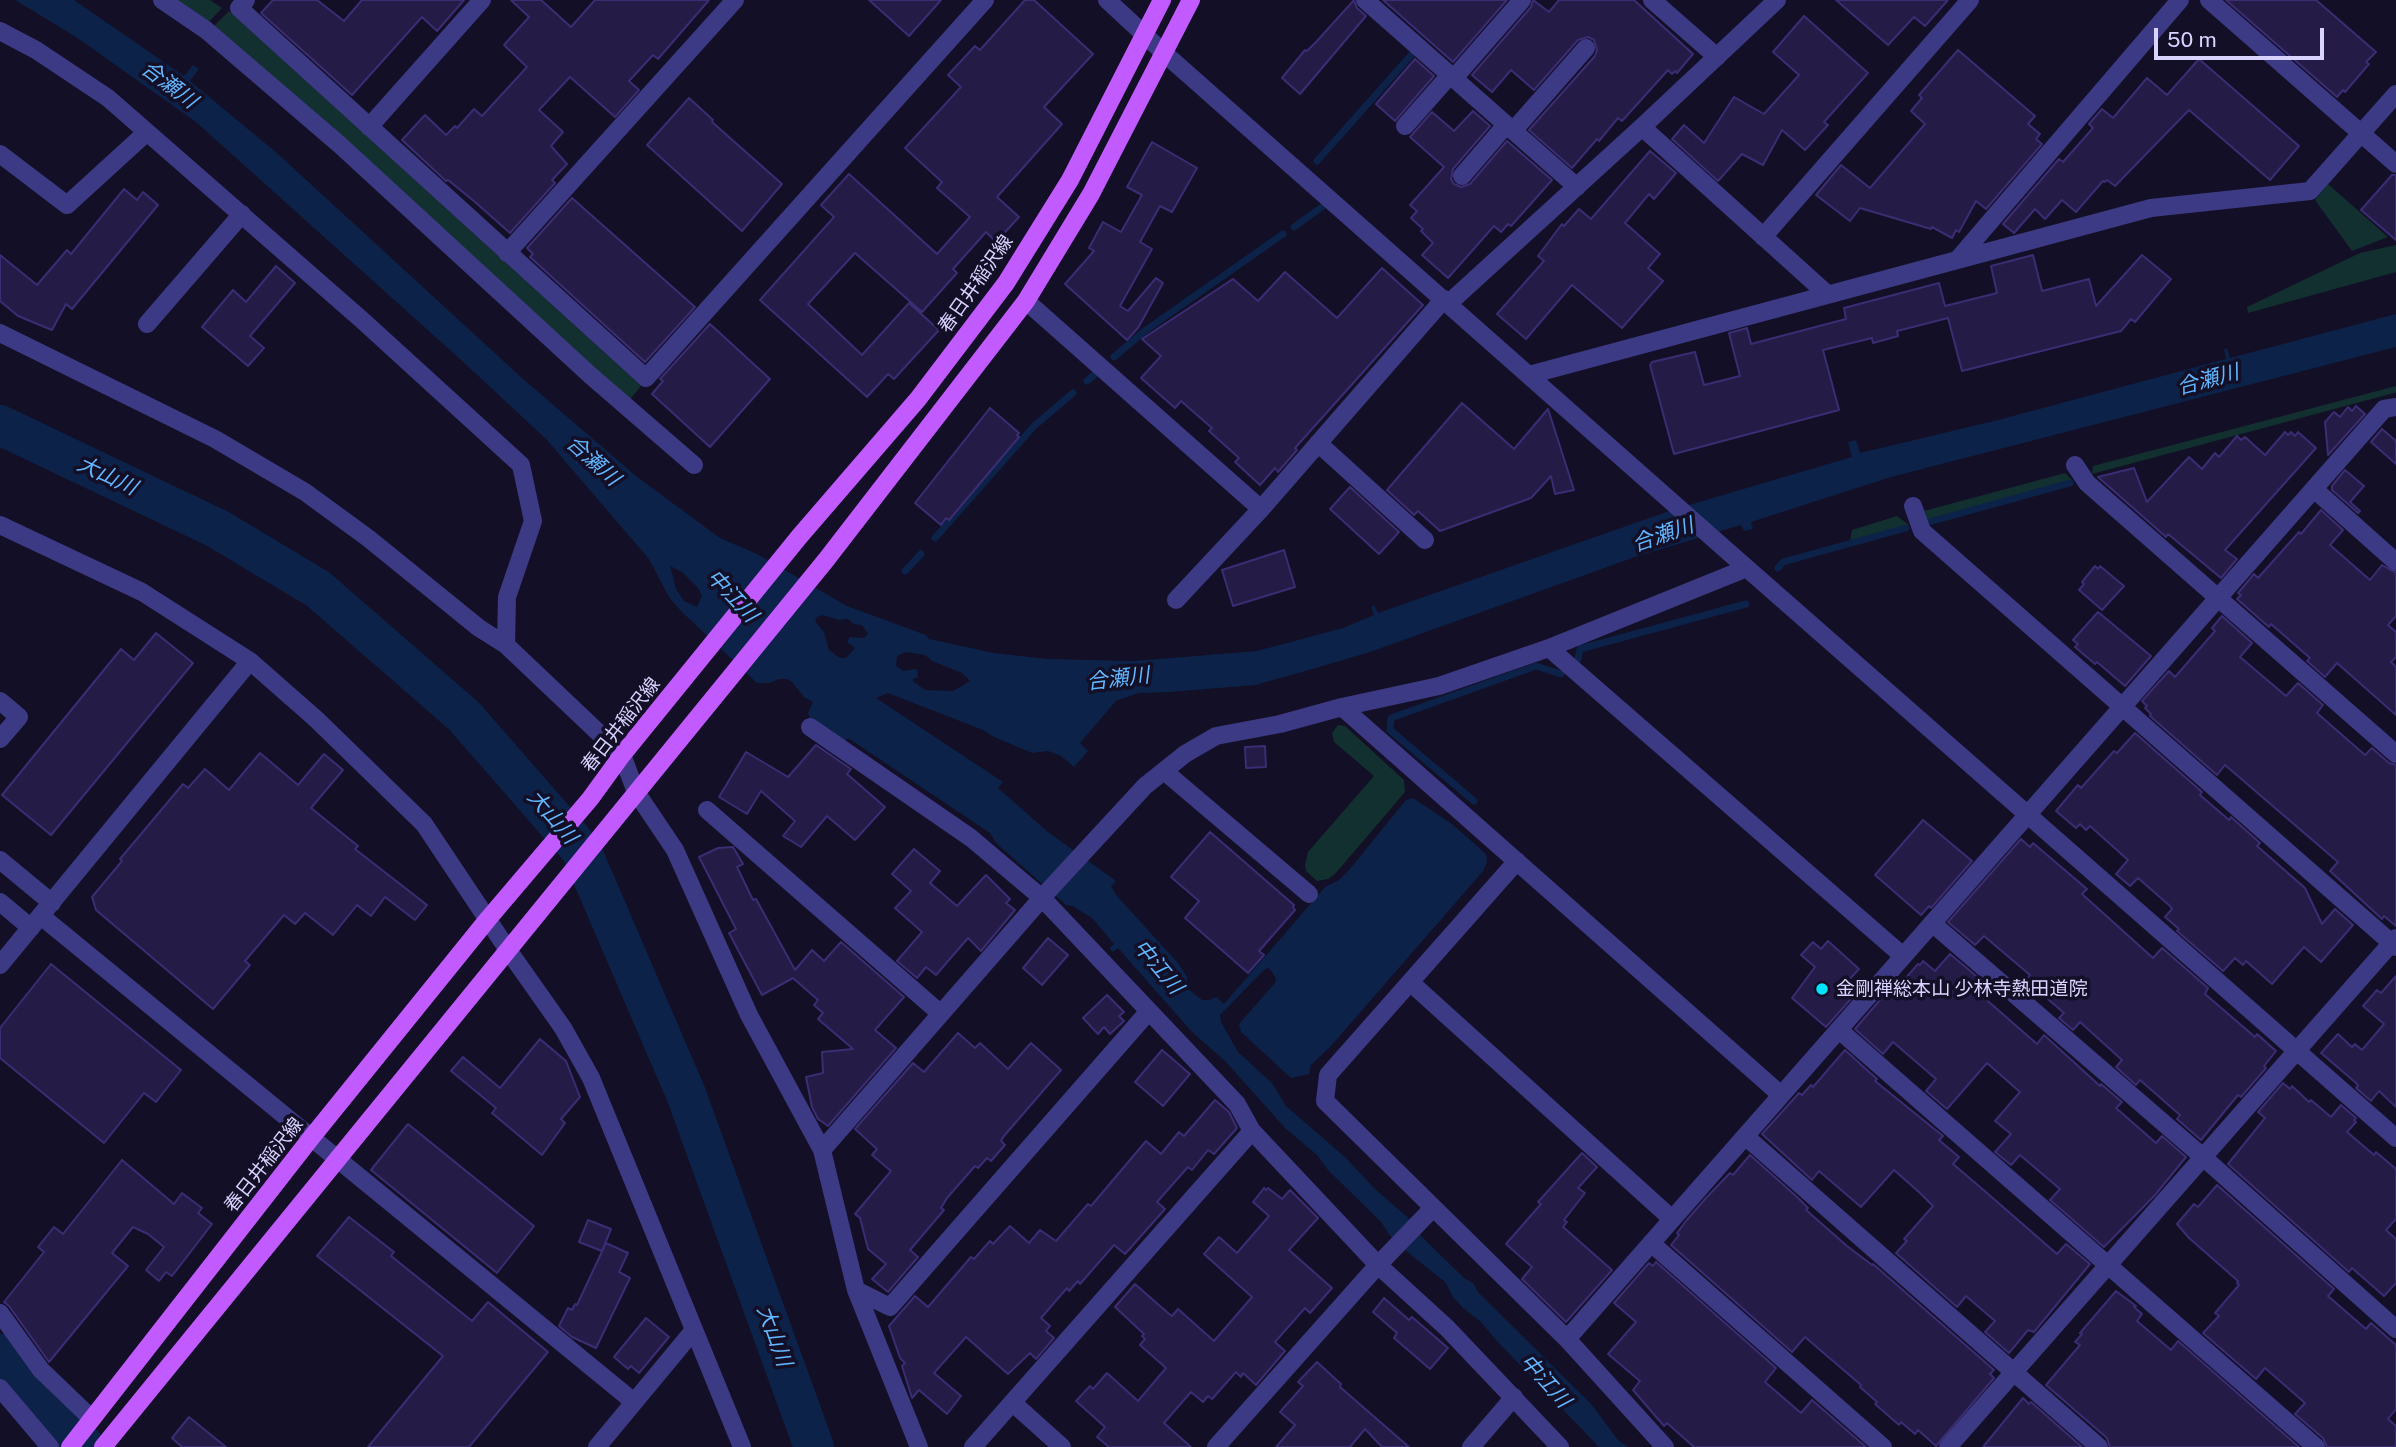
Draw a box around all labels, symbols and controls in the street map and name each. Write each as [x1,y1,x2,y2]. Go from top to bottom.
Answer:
scale bar [2158,14,2328,58]
text: 50 m [2167,27,2217,52]
water label: 合瀬川 [136,56,202,114]
street label: 春日井稲沢線 [934,231,1018,337]
water label: 合瀬川 [2174,360,2242,400]
water label: 合瀬川 [561,431,625,491]
water label: 大山川 [73,451,141,501]
water label: 合瀬川 [1629,513,1697,557]
water label: 中江川 [701,564,763,628]
water label: 合瀬川 [1085,663,1151,695]
street label: 春日井稲沢線 [577,673,665,777]
water label: 大山川 [522,785,582,849]
water label: 中江川 [1128,935,1188,999]
place label: 金剛禅総本山 少林寺熱田道院 [1836,978,2088,1000]
marker: 金剛禅総本山 少林寺熱田道院 [1814,981,1830,997]
street label: 春日井稲沢線 [220,1113,308,1217]
water label: 大山川 [751,1302,797,1370]
water label: 中江川 [1515,1349,1575,1413]

